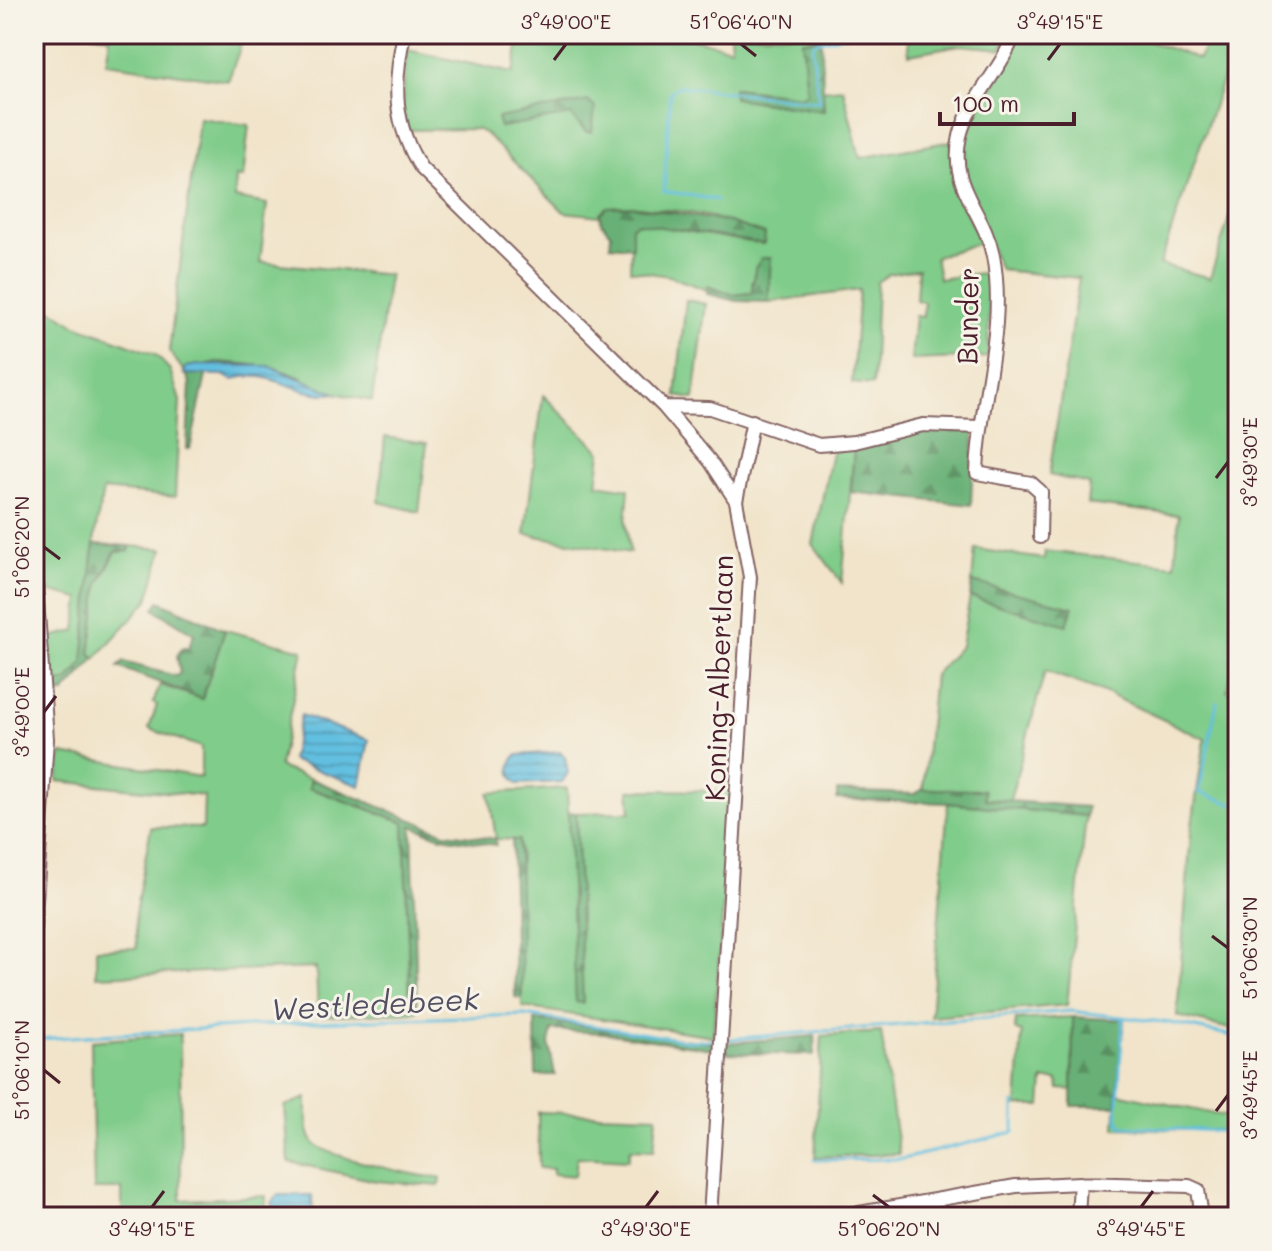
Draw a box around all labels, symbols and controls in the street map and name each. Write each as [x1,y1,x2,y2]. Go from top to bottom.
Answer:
text: 3°49'00"E [521,8,611,34]
text: 51°06'40"N [689,8,793,34]
text: 3°49'15"E [1017,8,1103,34]
scale bar [940,76,1074,126]
text: 100 m [952,87,1019,118]
street label: Bunder [948,267,986,365]
text: 3°49'30"E [1236,417,1262,507]
text: 51°06'20"N [8,496,34,598]
street label: Koning-Albertlaan [696,554,740,802]
text: 3°49'00"E [8,667,34,757]
text: 51°06'30"N [1236,896,1262,1000]
water label: Westledebeek [270,978,481,1028]
text: 51°06'10"N [8,1020,34,1120]
text: 3°49'45"E [1236,1050,1262,1140]
text: 3°49'15"E [109,1215,195,1241]
text: 3°49'30"E [601,1215,691,1241]
text: 51°06'20"N [838,1215,940,1241]
text: 3°49'45"E [1096,1215,1186,1241]

